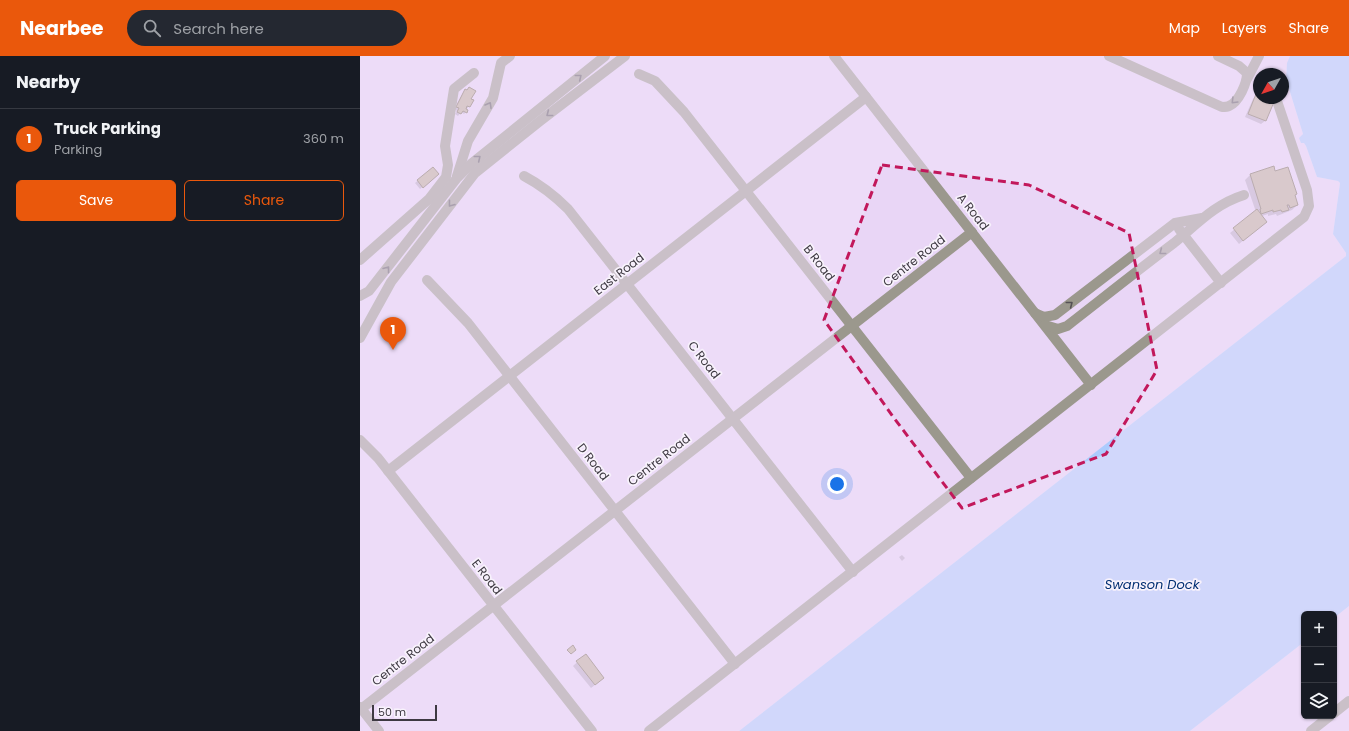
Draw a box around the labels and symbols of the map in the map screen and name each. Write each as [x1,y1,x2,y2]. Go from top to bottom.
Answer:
north arrow [1253,68,1289,104]
one-way arrow [575,74,582,81]
one-way arrow [1231,96,1239,104]
one-way arrow [485,101,492,109]
one-way arrow [547,109,554,116]
one-way arrow [473,155,481,162]
street label: A Road [954,190,993,234]
one-way arrow [449,200,456,207]
street label: Centre Road [879,231,949,290]
street label: B Road [800,241,839,284]
one-way arrow [1160,247,1167,254]
street label: East Road [590,249,647,299]
one-way arrow [382,266,389,273]
one-way arrow [1065,302,1072,309]
pin: 1 [380,317,406,350]
street label: C Road [684,337,725,382]
street label: Centre Road [624,430,694,489]
street label: D Road [573,440,613,484]
your location [827,474,847,494]
street label: E Road [468,555,507,598]
water label: Swanson Dock [1105,575,1201,594]
street label: Centre Road [368,630,438,689]
scale bar [372,703,437,722]

